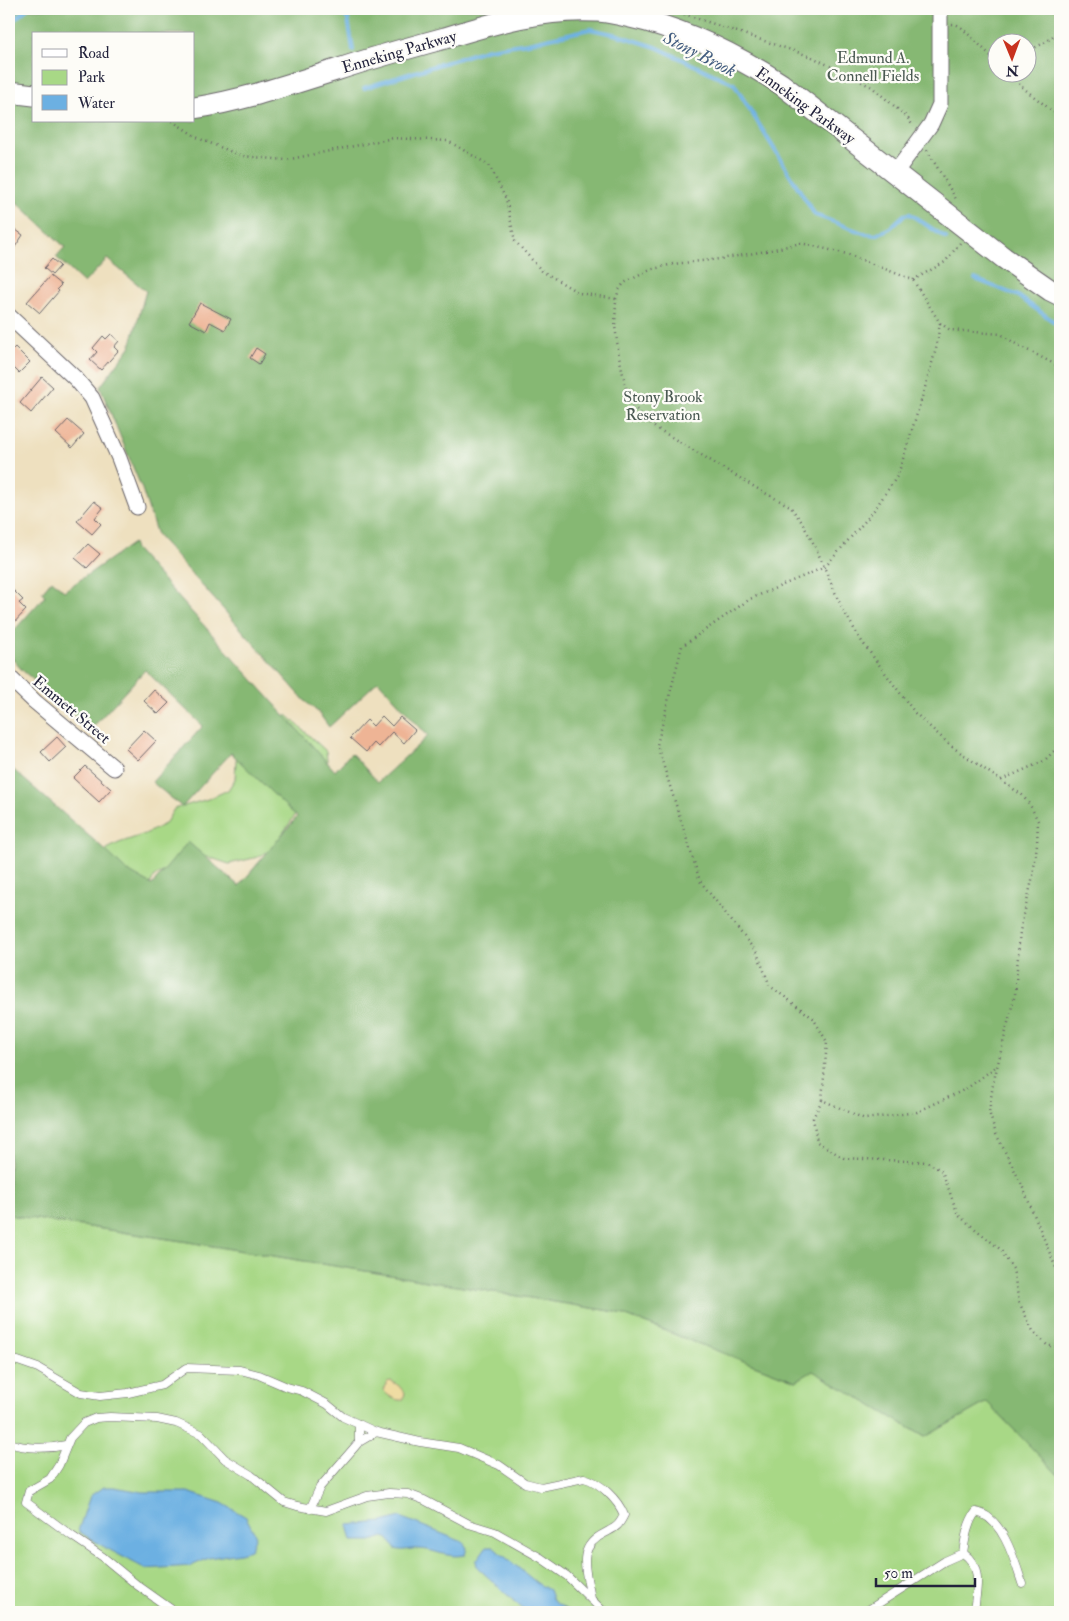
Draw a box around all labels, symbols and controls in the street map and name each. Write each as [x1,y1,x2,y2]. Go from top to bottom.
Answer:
street label: Enneking Parkway [340,26,460,78]
water label: Stony Brook [659,26,740,82]
legend [32,32,195,122]
north arrow [986,32,1036,82]
text: Road [78,44,110,63]
park label: Edmund A. Connell Fields [827,48,919,86]
text: N [1005,62,1020,79]
street label: Enneking Parkway [752,63,860,149]
text: Park [78,68,105,87]
text: Water [77,94,115,113]
park label: Stony Brook Reservation [623,387,703,425]
street label: Emmett Street [28,671,114,748]
scale bar [876,1556,975,1588]
text: 50 m [884,1564,913,1583]

